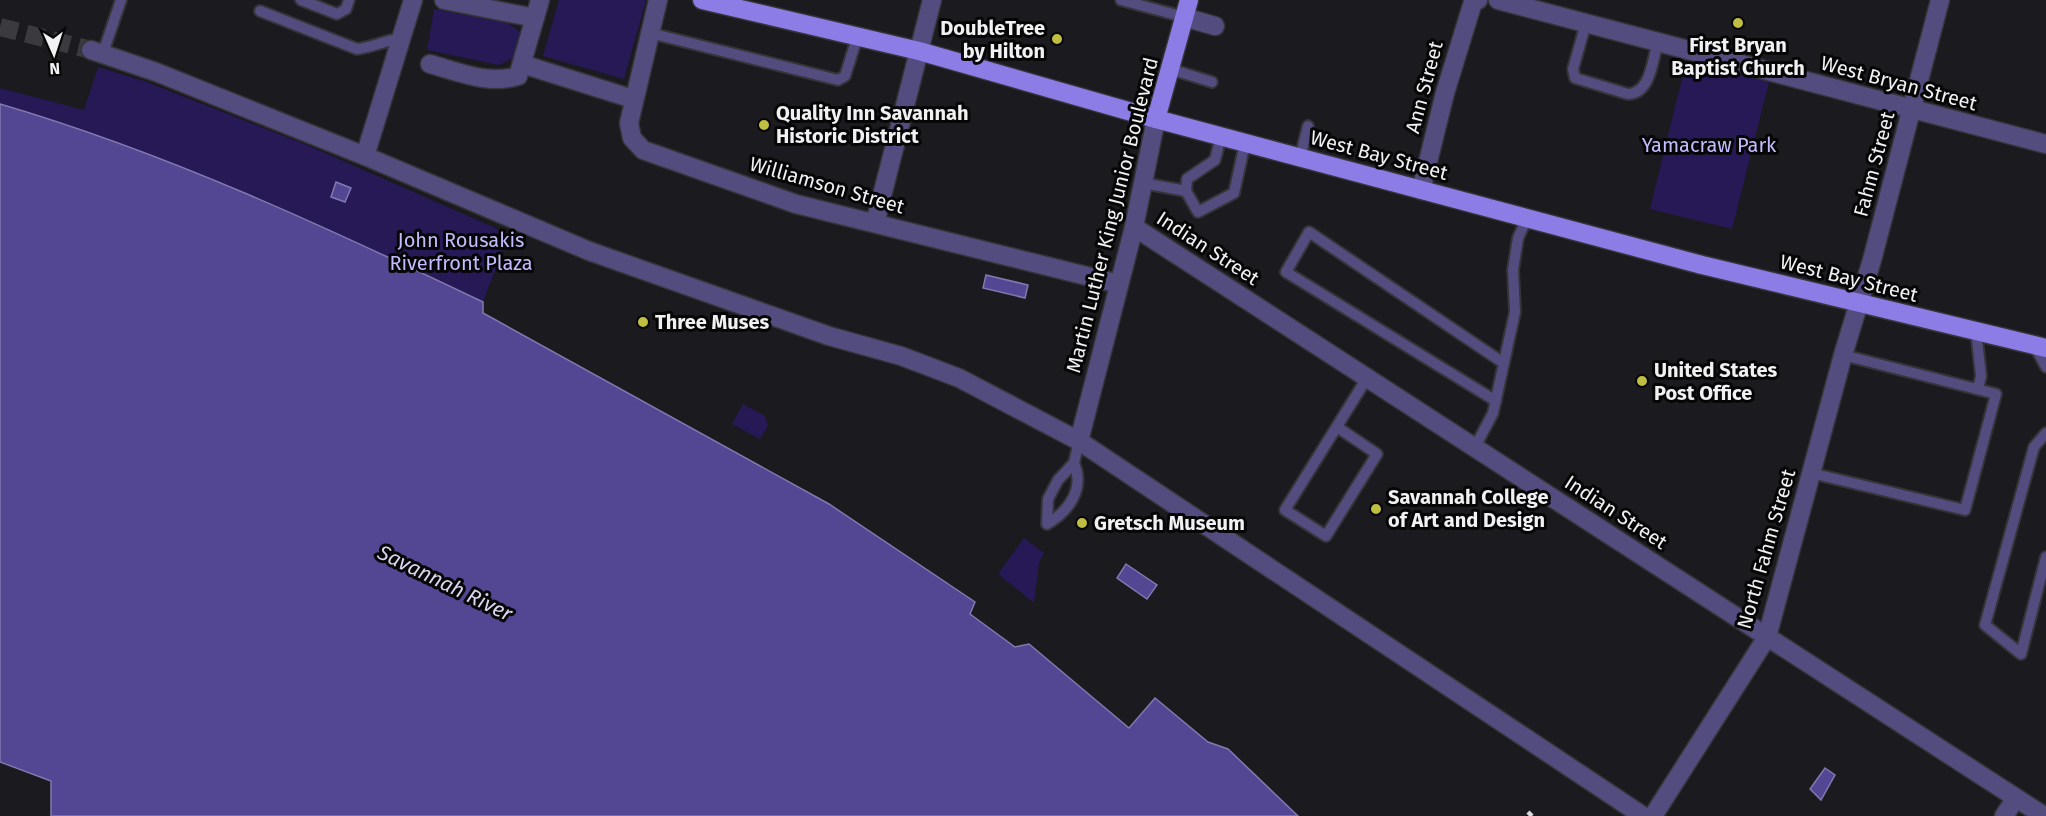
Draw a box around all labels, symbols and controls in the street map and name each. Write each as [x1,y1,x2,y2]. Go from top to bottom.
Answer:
place label: DoubleTree by Hilton [940,16,1045,63]
marker: First Bryan Baptist Church [1731,16,1745,30]
north arrow [24,24,84,84]
marker: DoubleTree by Hilton [1050,32,1064,46]
place label: First Bryan Baptist Church [1671,33,1805,80]
street label: Ann Street [1400,38,1448,136]
street label: West Bryan Street [1818,51,1980,116]
street label: Martin Luther King Junior Boulevard [1061,55,1163,375]
text: N [49,59,61,78]
place label: Quality Inn Savannah Historic District [776,101,968,148]
street label: Fahm Street [1848,108,1900,219]
marker: Quality Inn Savannah Historic District [757,118,771,132]
street label: West Bay Street [1308,125,1451,185]
park label: Yamacraw Park [1642,133,1777,157]
street label: Williamson Street [747,151,908,219]
street label: Indian Street [1152,206,1264,290]
park label: John Rousakis Riverfront Plaza [389,228,533,275]
street label: West Bay Street [1778,249,1921,307]
place label: Three Muses [655,310,769,334]
marker: Three Muses [636,315,650,329]
place label: United States Post Office [1654,358,1778,405]
marker: United States Post Office [1635,374,1649,388]
street label: North Fahm Street [1732,466,1801,632]
street label: Indian Street [1560,470,1672,554]
place label: Savannah College of Art and Design [1388,485,1548,532]
marker: Savannah College of Art and Design [1369,502,1383,516]
place label: Gretsch Museum [1094,511,1245,535]
marker: Gretsch Museum [1075,516,1089,530]
water label: Savannah River [373,539,517,627]

